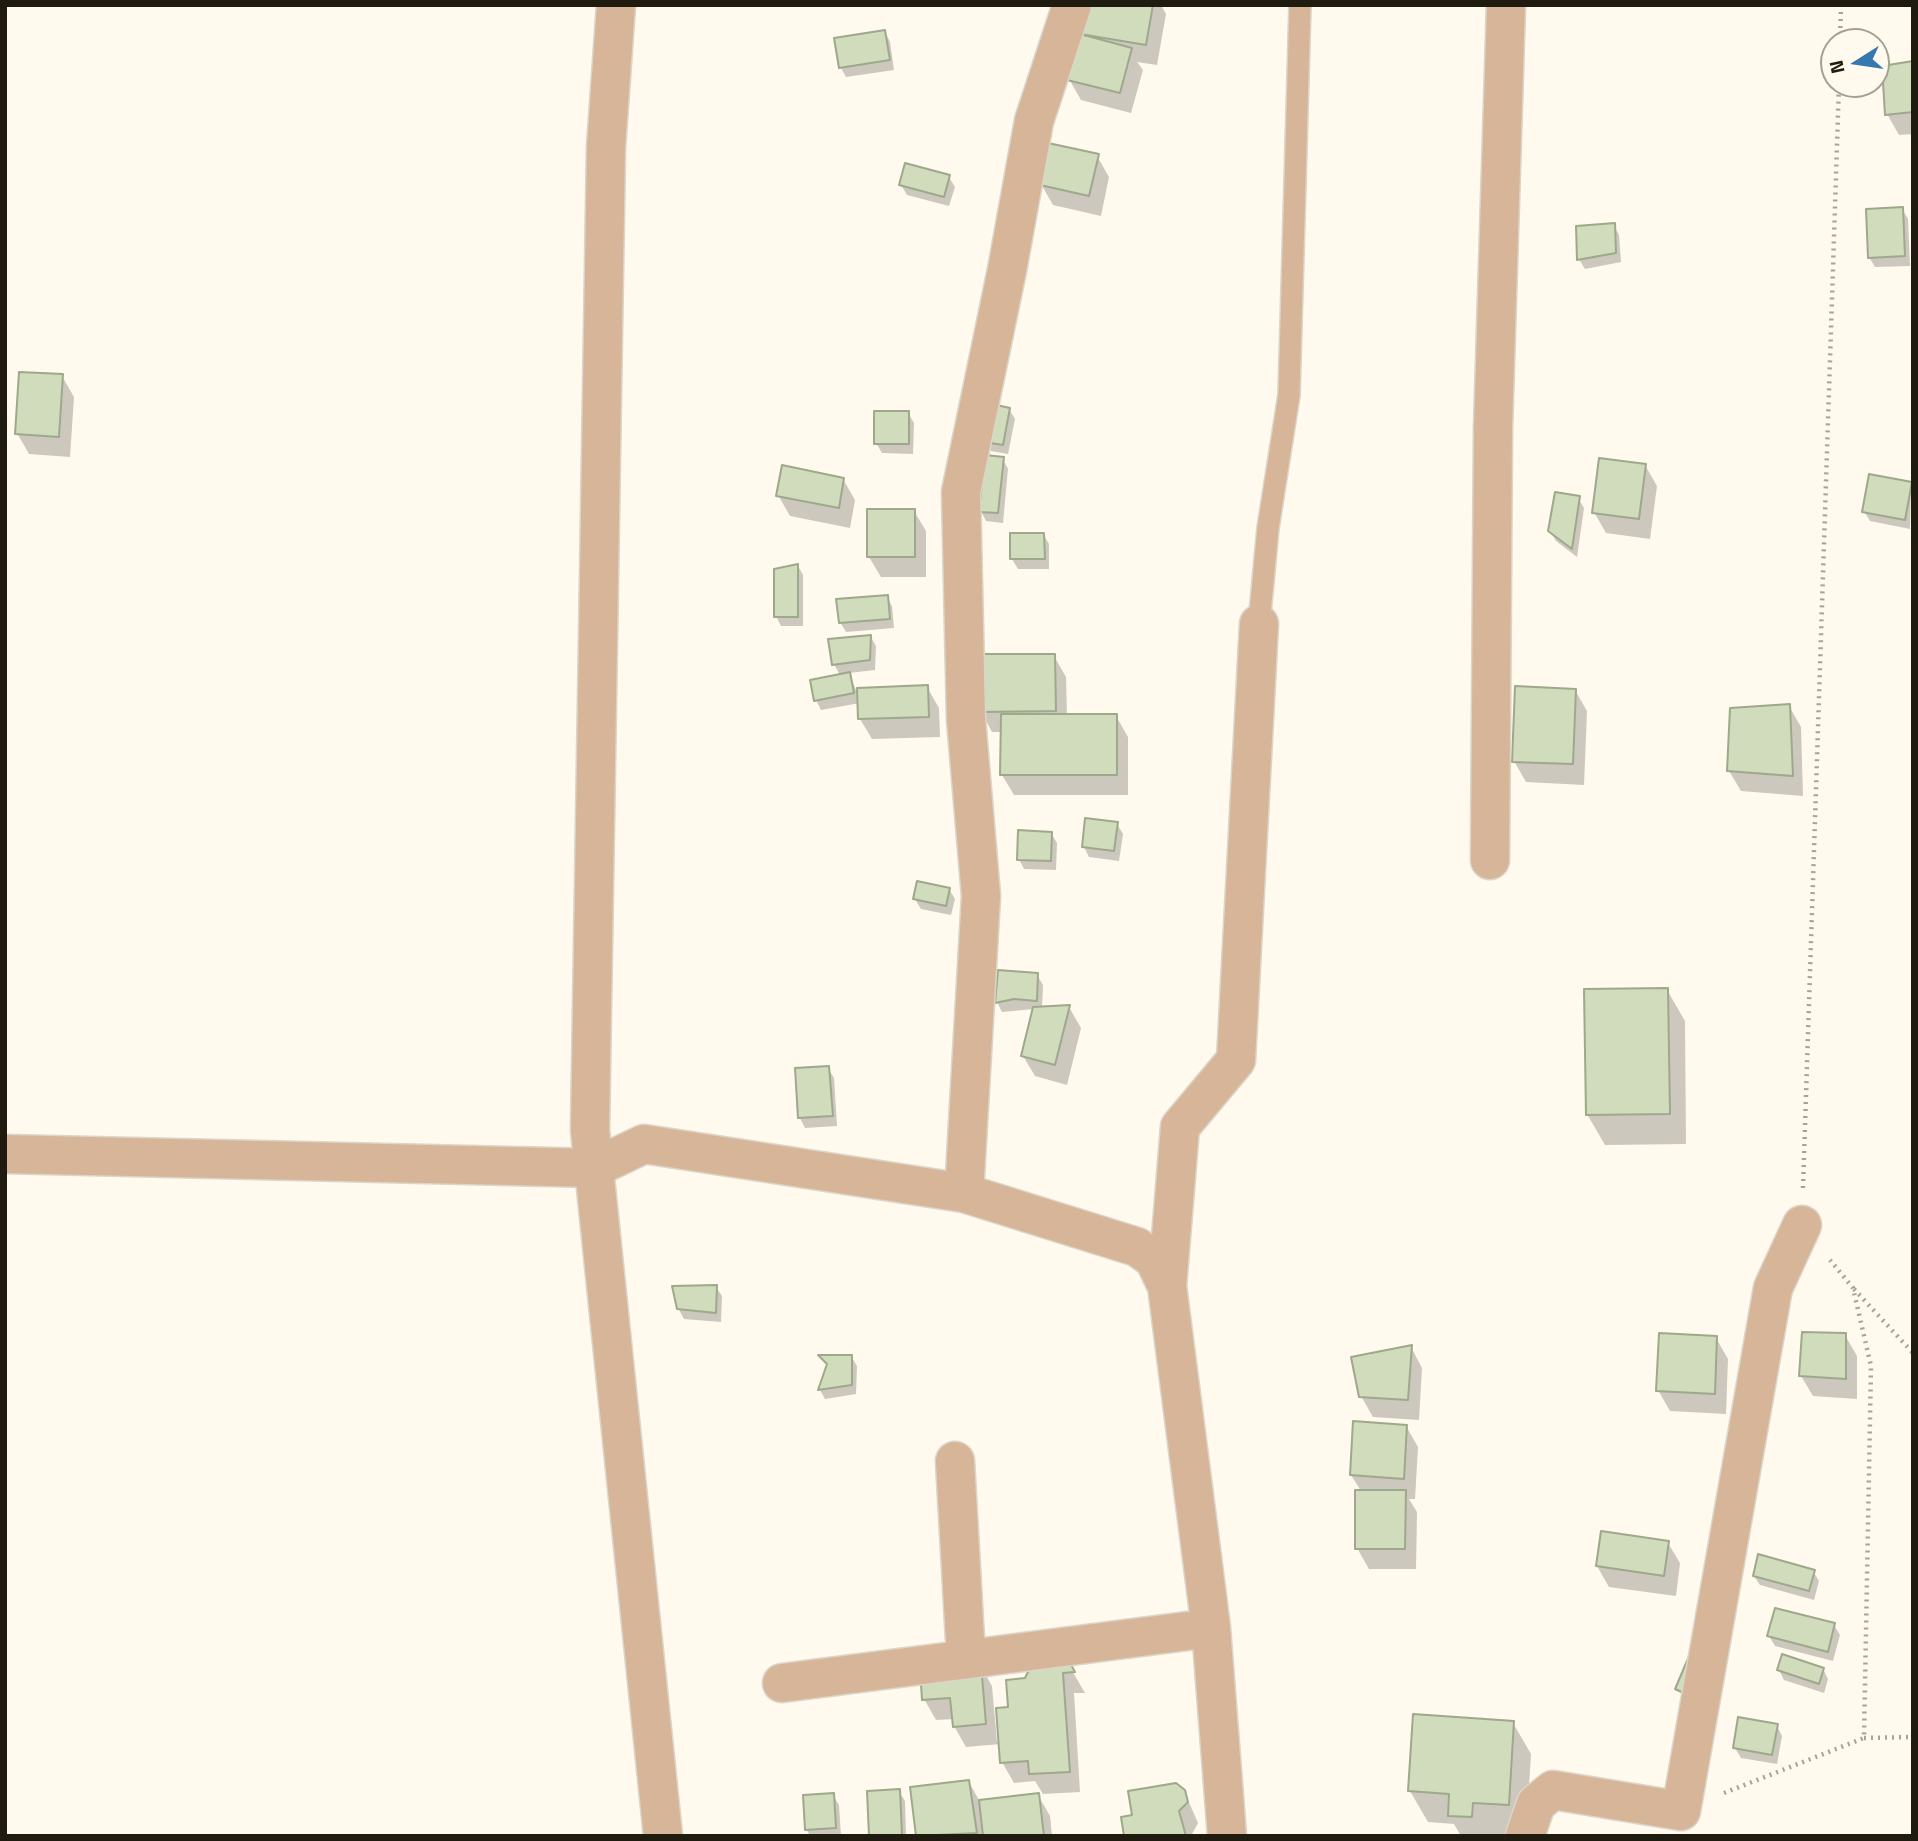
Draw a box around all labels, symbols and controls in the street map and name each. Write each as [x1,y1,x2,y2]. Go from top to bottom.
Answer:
north arrow [1820,28,1890,98]
text: N [1820,58,1851,77]

